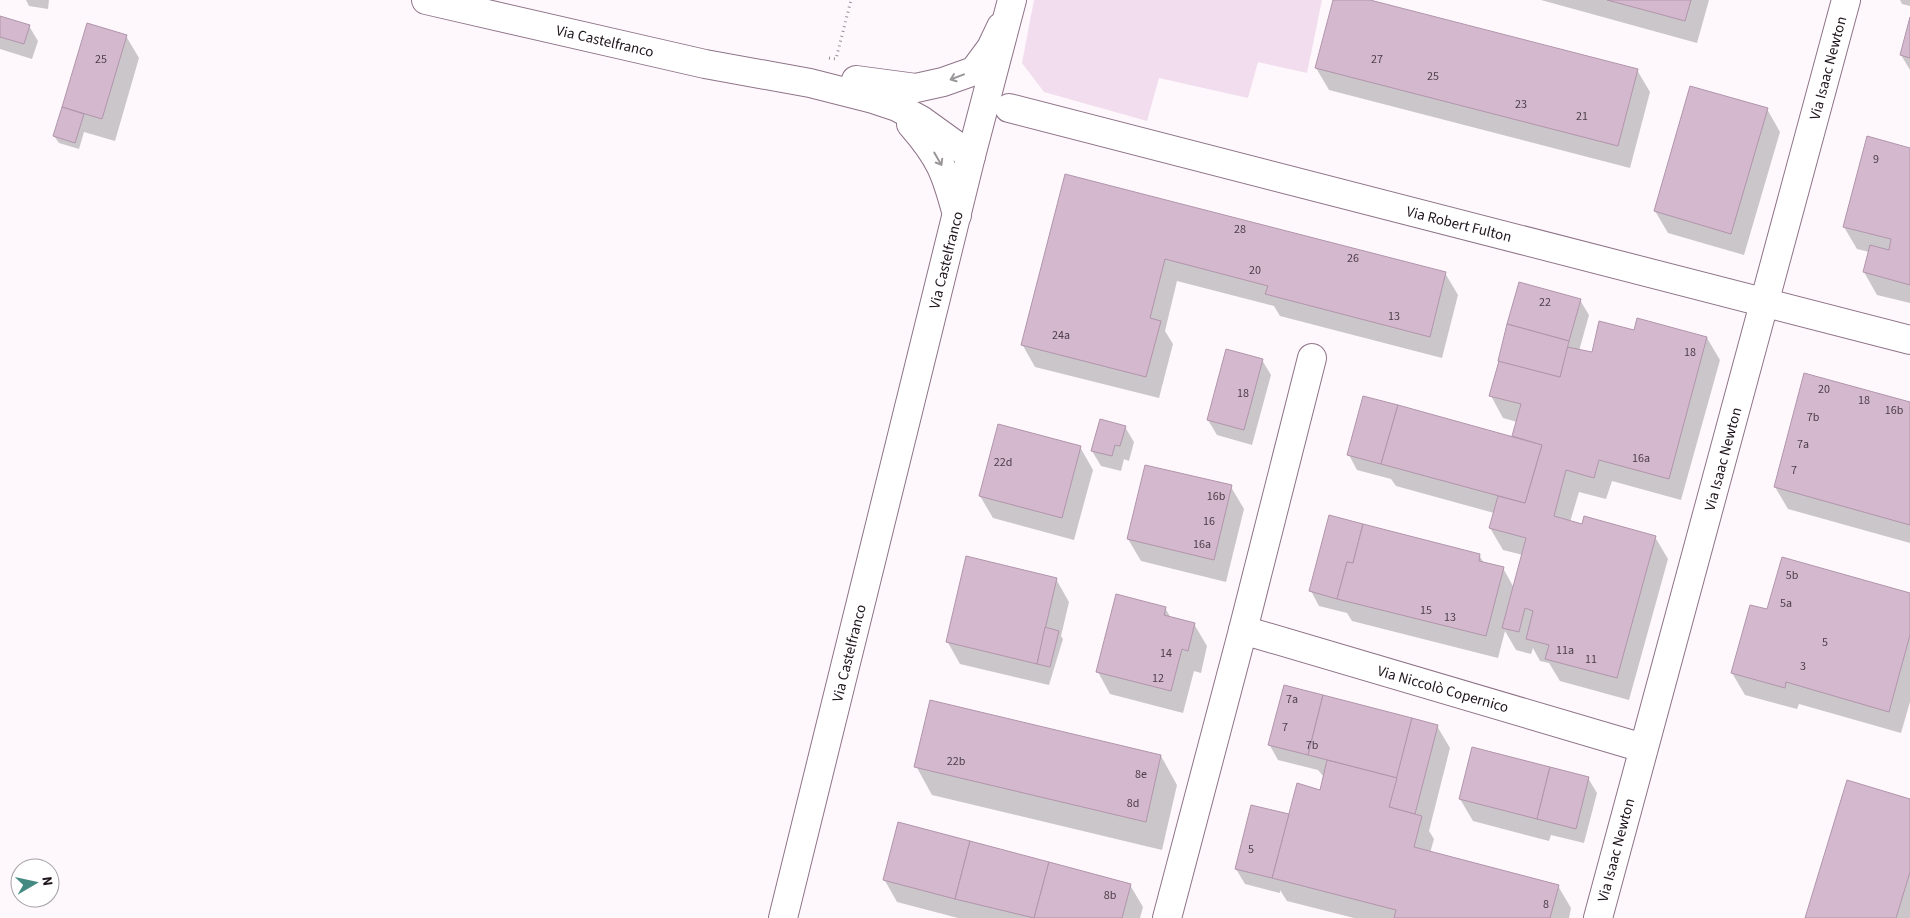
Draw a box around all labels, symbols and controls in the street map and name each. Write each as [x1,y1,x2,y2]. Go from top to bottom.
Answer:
street label: Via Isaac Newton [1805,14,1852,122]
street label: Via Castelfranco [554,20,656,63]
house number: 25 [95,51,107,68]
house number: 27 [1371,51,1383,68]
house number: 25 [1427,68,1439,85]
one-way arrow [950,73,965,82]
house number: 23 [1515,96,1527,113]
house number: 21 [1576,108,1588,125]
house number: 9 [1873,151,1879,168]
one-way arrow [933,152,943,167]
street label: Via Robert Fulton [1404,201,1514,248]
street label: Via Castelfranco [924,209,969,311]
house number: 28 [1234,221,1246,238]
house number: 26 [1347,250,1359,267]
house number: 20 [1249,262,1261,279]
house number: 22 [1539,294,1551,311]
house number: 13 [1388,308,1400,325]
house number: 24a [1052,327,1070,344]
house number: 18 [1684,344,1696,361]
house number: 20 [1818,381,1830,398]
house number: 18 [1237,385,1249,402]
house number: 18 [1858,392,1870,409]
house number: 16b [1885,402,1904,419]
street label: Via Isaac Newton [1700,405,1747,513]
house number: 7b [1807,409,1820,426]
house number: 7a [1797,436,1809,453]
house number: 16a [1632,450,1650,467]
house number: 22d [994,454,1012,471]
house number: 7 [1791,462,1797,479]
house number: 16b [1207,488,1226,505]
house number: 16 [1203,513,1215,530]
house number: 16a [1193,536,1211,553]
house number: 5b [1786,567,1799,584]
house number: 5a [1780,595,1792,612]
street label: Via Castelfranco [827,602,872,704]
house number: 15 [1420,602,1432,619]
house number: 13 [1444,609,1456,626]
house number: 5 [1822,634,1828,651]
house number: 11a [1556,642,1574,659]
house number: 14 [1160,645,1172,662]
house number: 11 [1585,651,1597,668]
house number: 3 [1800,658,1806,675]
street label: Via Niccolò Copernico [1375,661,1511,718]
house number: 12 [1152,670,1164,687]
house number: 7a [1286,691,1298,708]
house number: 7 [1282,719,1288,736]
house number: 7b [1306,737,1319,754]
house number: 22b [947,753,966,770]
house number: 8e [1135,766,1147,783]
house number: 8d [1127,795,1139,812]
street label: Via Isaac Newton [1593,796,1640,904]
house number: 5 [1248,841,1254,858]
north arrow [10,858,60,908]
text: N [36,875,57,887]
house number: 8b [1104,887,1117,904]
house number: 8 [1543,896,1549,913]

